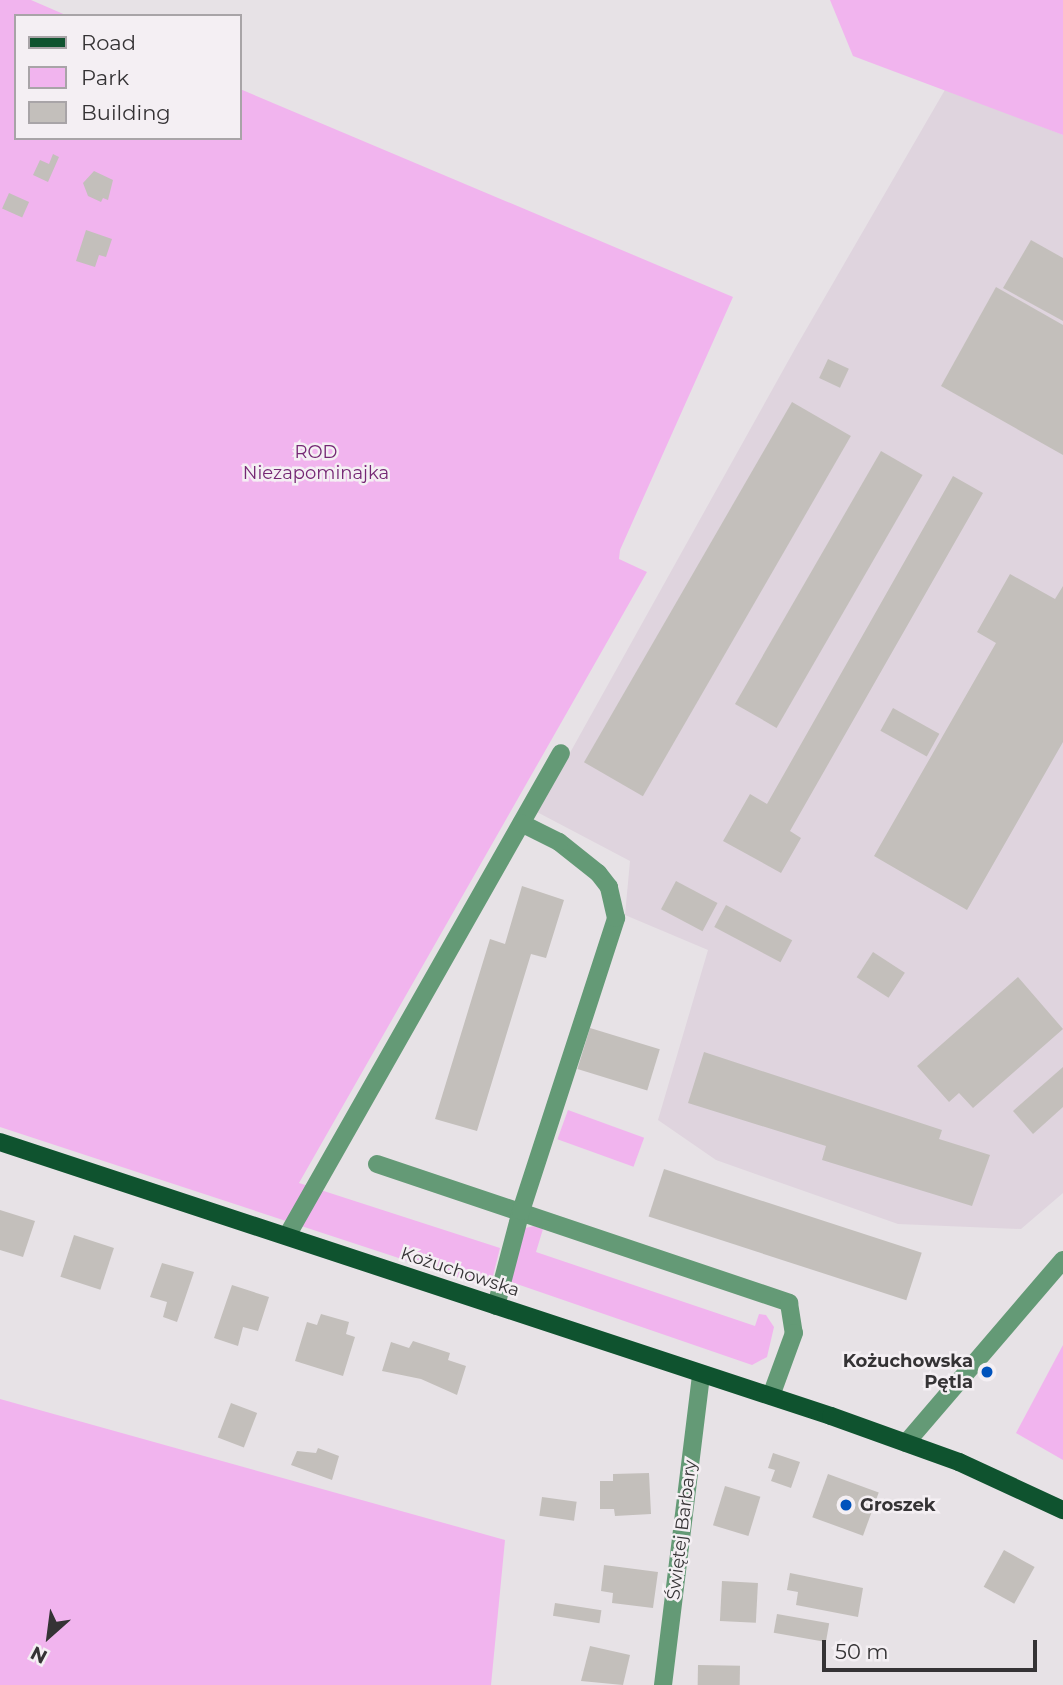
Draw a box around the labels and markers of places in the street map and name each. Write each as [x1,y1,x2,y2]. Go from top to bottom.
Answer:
place label: Kożuchowska Pętla [843,1351,973,1394]
marker: Kożuchowska Pętla [979,1364,995,1380]
place label: Groszek [860,1494,936,1516]
marker: Groszek [838,1497,854,1513]

